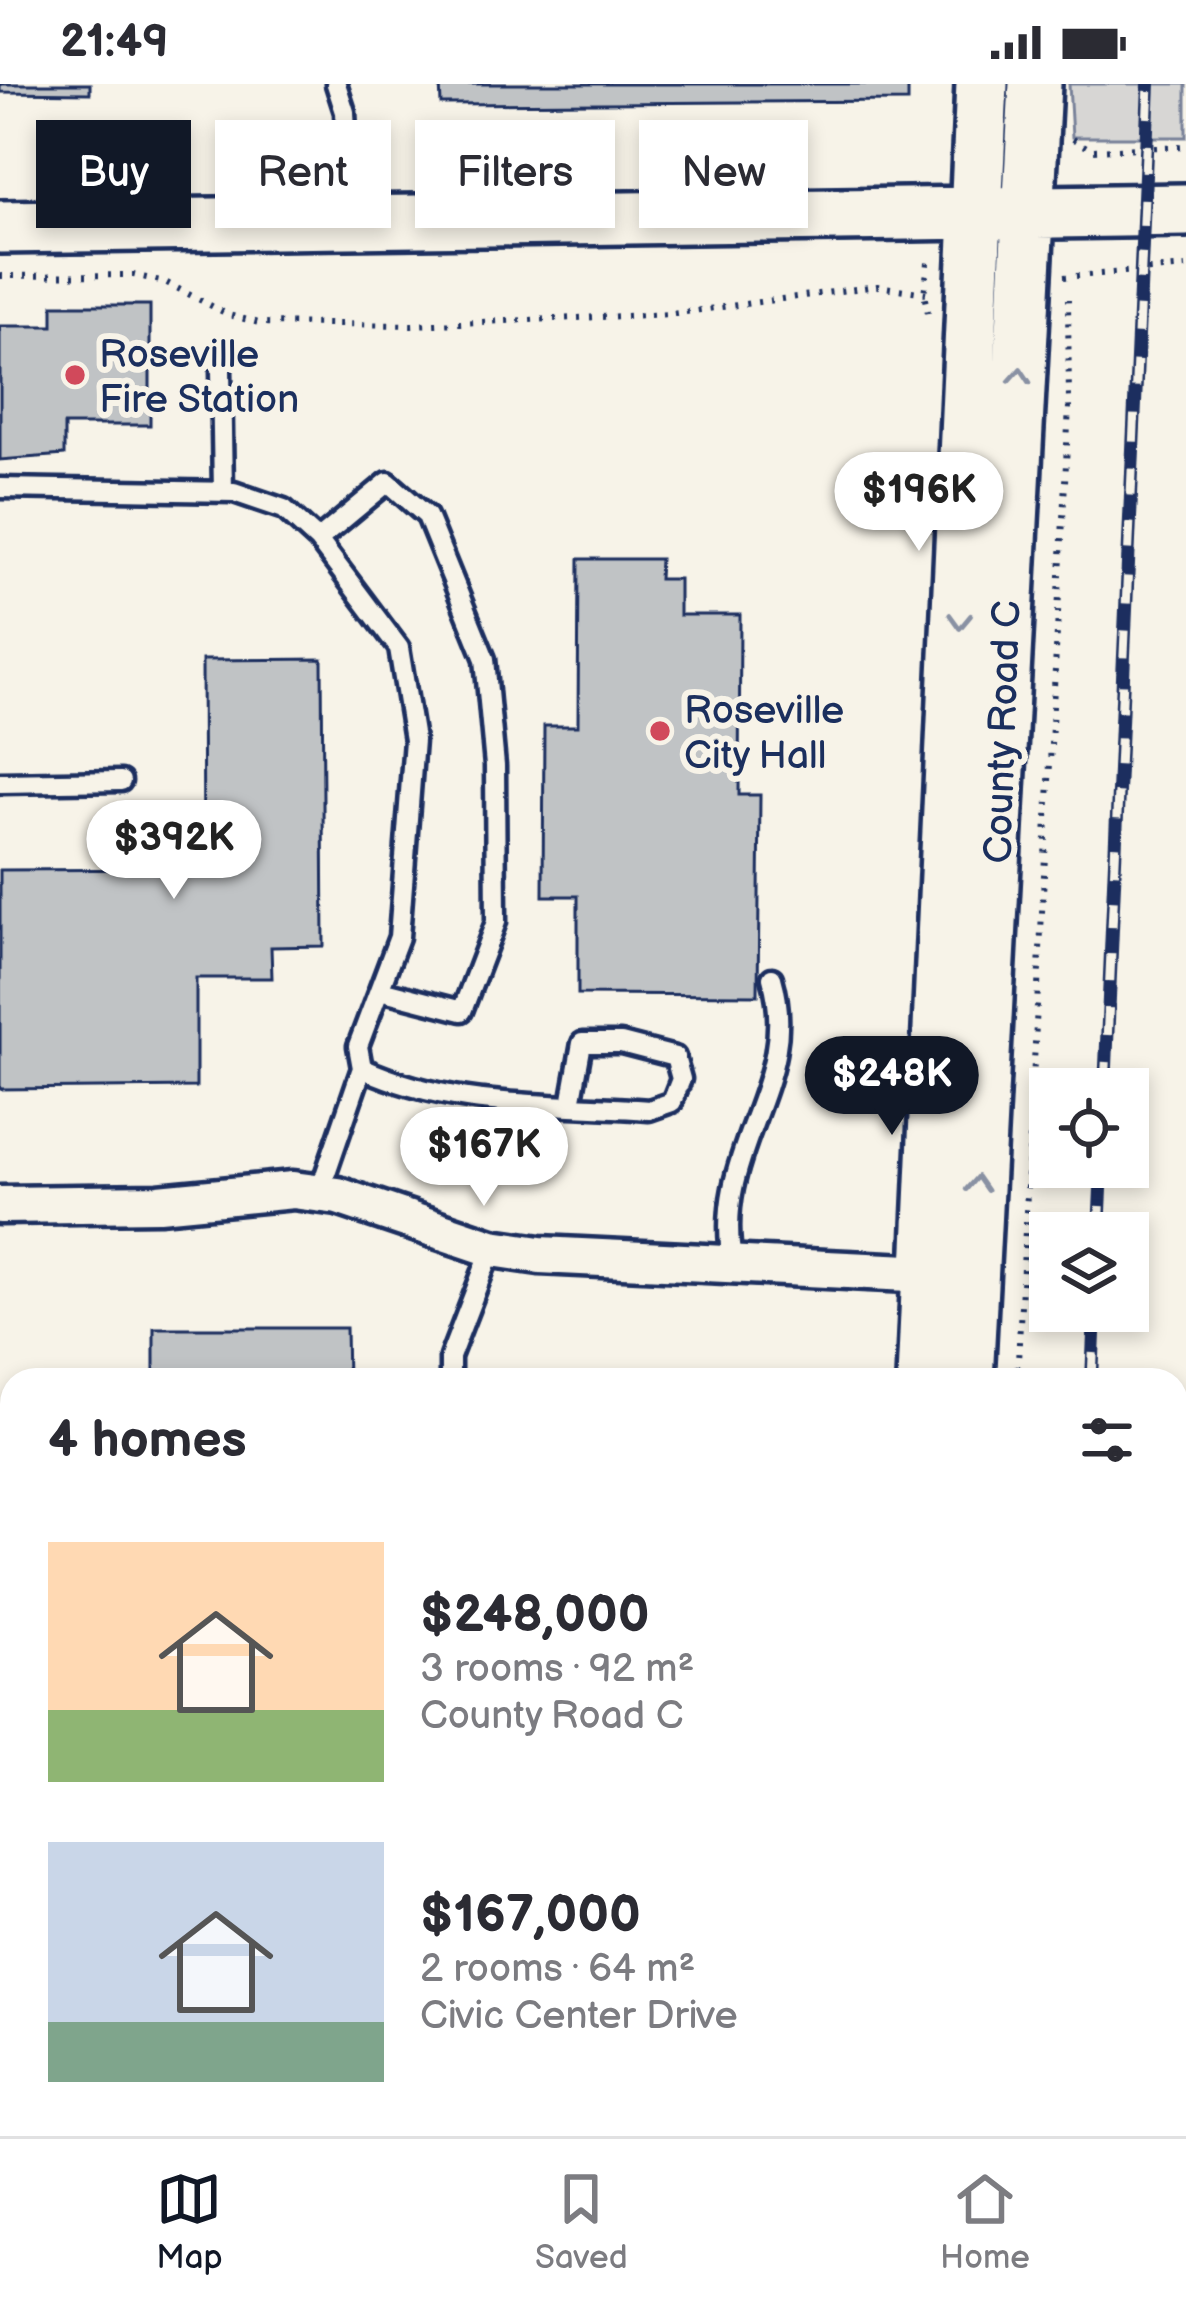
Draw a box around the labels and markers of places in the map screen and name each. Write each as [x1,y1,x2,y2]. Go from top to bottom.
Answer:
place label: Roseville Fire Station [99,332,299,424]
marker: Roseville Fire Station [62,362,88,388]
pin: $196K [835,452,1003,554]
place label: Roseville City Hall [684,688,844,780]
marker: Roseville City Hall [647,718,673,744]
pin: $392K [90,800,258,902]
pin: $248K [808,1036,976,1138]
pin: $167K [400,1107,568,1209]

